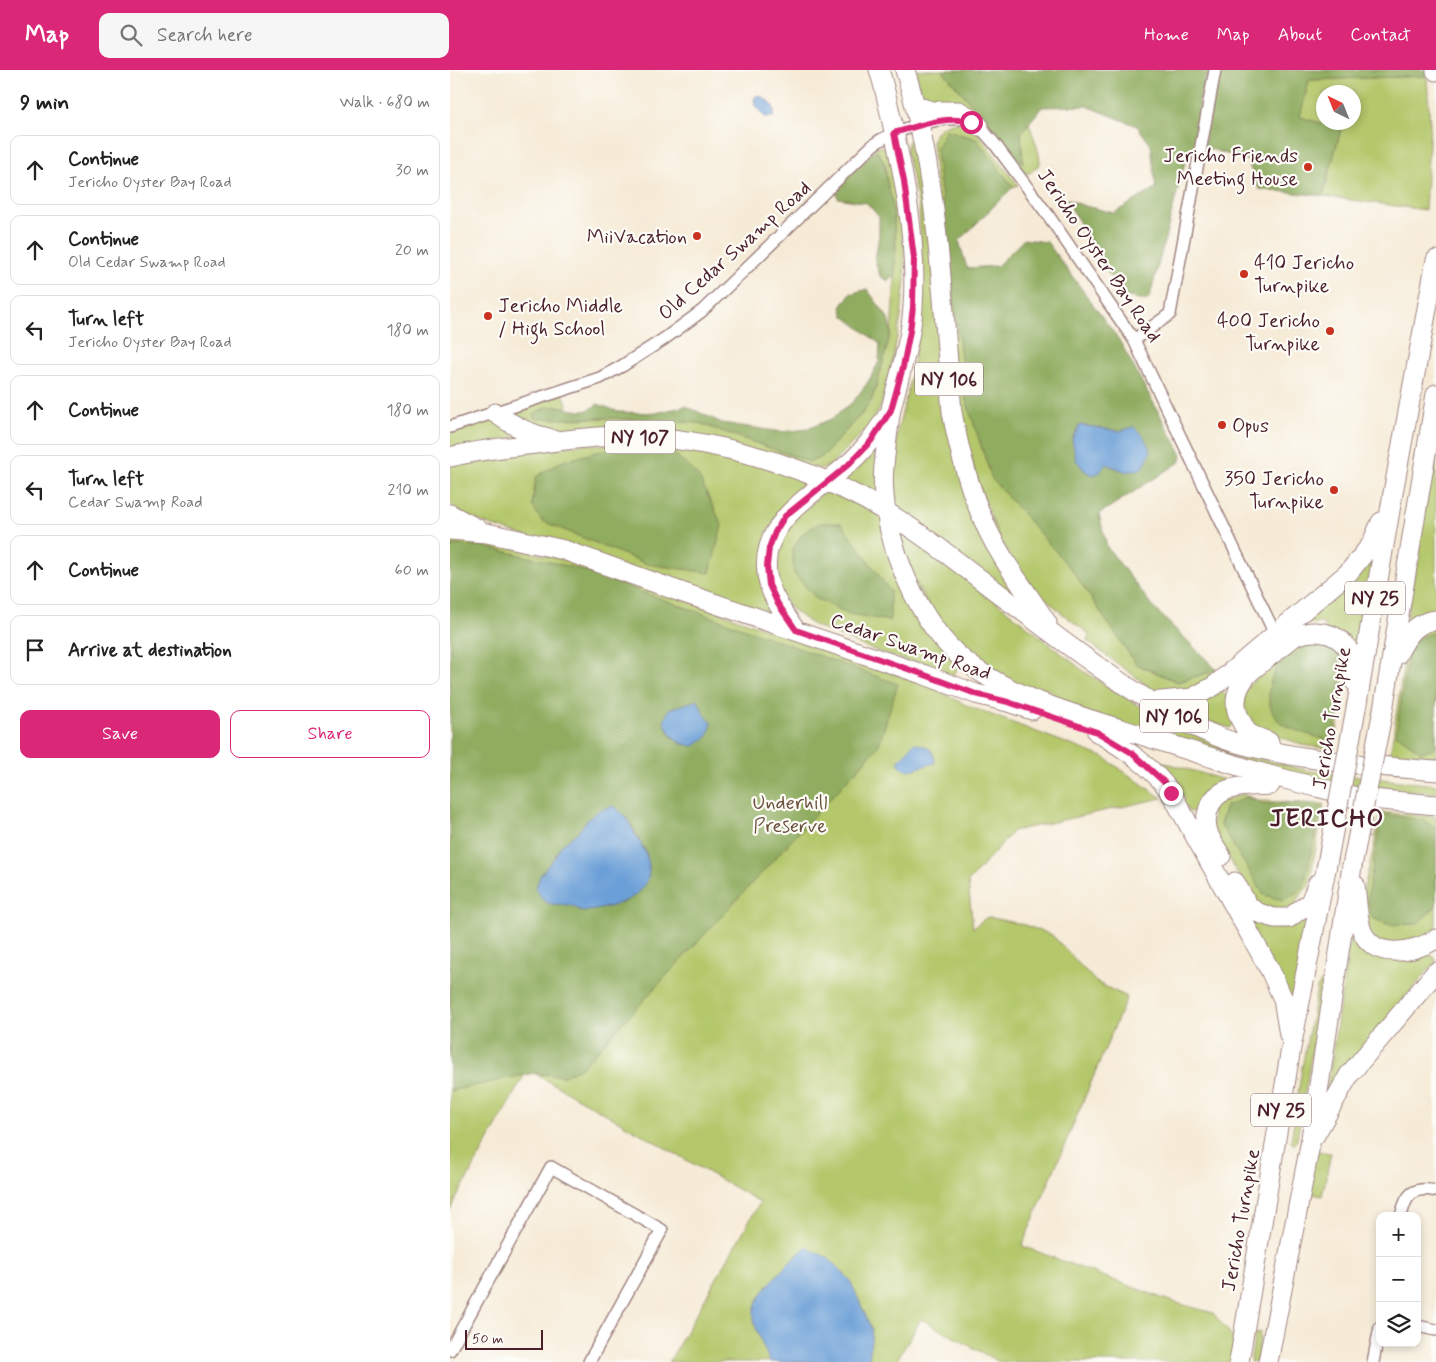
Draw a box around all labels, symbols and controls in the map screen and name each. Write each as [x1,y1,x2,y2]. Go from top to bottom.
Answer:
search box [99,13,449,58]
text: Map [25,20,69,51]
icon: search [117,21,145,49]
text: Search here [157,23,253,48]
text: Home [1144,23,1189,47]
text: Map [1217,23,1250,47]
text: About [1278,23,1322,47]
text: Contact [1350,23,1411,47]
north arrow [1316,85,1361,130]
text: 9 min [20,89,69,117]
text: Walk · 680 m [339,92,430,113]
route start [960,111,983,134]
place label: Jericho Friends Meeting House [1163,143,1298,195]
text: Continue [68,147,139,172]
icon: ahead [21,156,49,184]
text: 30 m [396,160,429,181]
marker: Jericho Friends Meeting House [1302,161,1314,173]
street label: Jericho Oyster Bay Road [1030,164,1167,348]
text: Jericho Oyster Bay Road [68,172,231,193]
street label: Old Cedar Swamp Road [653,175,817,327]
place label: MiiVacation [587,224,687,251]
text: Continue [68,227,139,252]
marker: MiiVacation [691,230,703,242]
icon: ahead [21,236,49,264]
text: 20 m [395,240,429,261]
place label: 410 Jericho Turnpike [1254,250,1354,300]
text: Old Cedar Swamp Road [68,252,226,273]
marker: 410 Jericho Turnpike [1238,268,1250,280]
place label: Jericho Middle / High School [498,293,623,345]
text: Turn left [68,307,144,332]
place label: 400 Jericho Turnpike [1217,308,1320,358]
marker: Jericho Middle / High School [482,310,494,322]
icon: left [21,316,49,344]
text: 180 m [386,320,429,341]
marker: 400 Jericho Turnpike [1324,325,1336,337]
text: Jericho Oyster Bay Road [68,332,231,353]
road number: NY 106 [915,362,983,396]
icon: ahead [21,396,49,424]
text: Continue [68,398,139,423]
text: 180 m [386,400,429,421]
place label: Opus [1232,413,1269,440]
marker: Opus [1216,419,1228,431]
road number: NY 107 [605,421,675,454]
place label: 350 Jericho Turnpike [1224,466,1324,516]
text: Turn left [68,467,144,492]
icon: left [21,476,49,504]
text: 210 m [388,480,429,501]
marker: 350 Jericho Turnpike [1328,484,1340,496]
text: Cedar Swamp Road [68,492,203,513]
icon: ahead [21,556,49,584]
text: Continue [68,558,139,583]
text: 60 m [395,560,429,581]
road number: NY 25 [1345,582,1405,614]
street label: Cedar Swamp Road [827,607,994,688]
icon: arrive [21,636,49,664]
text: Arrive at destination [68,638,232,663]
street label: Jericho Turnpike [1307,645,1358,792]
road number: NY 106 [1140,700,1208,732]
button: Save [20,710,220,758]
button: Share [230,710,430,758]
route end [1160,782,1183,805]
park label: Underhill Preserve [753,790,827,840]
district label: JERICHO [1270,803,1384,836]
road number: NY 25 [1251,1094,1311,1126]
street label: Jericho Turnpike [1216,1147,1267,1294]
map controls [1376,1212,1421,1347]
button: + [1376,1212,1421,1257]
button: − [1376,1257,1421,1302]
button: layers [1376,1302,1421,1347]
scale bar [465,1327,542,1350]
text: 50 m [472,1330,503,1348]

